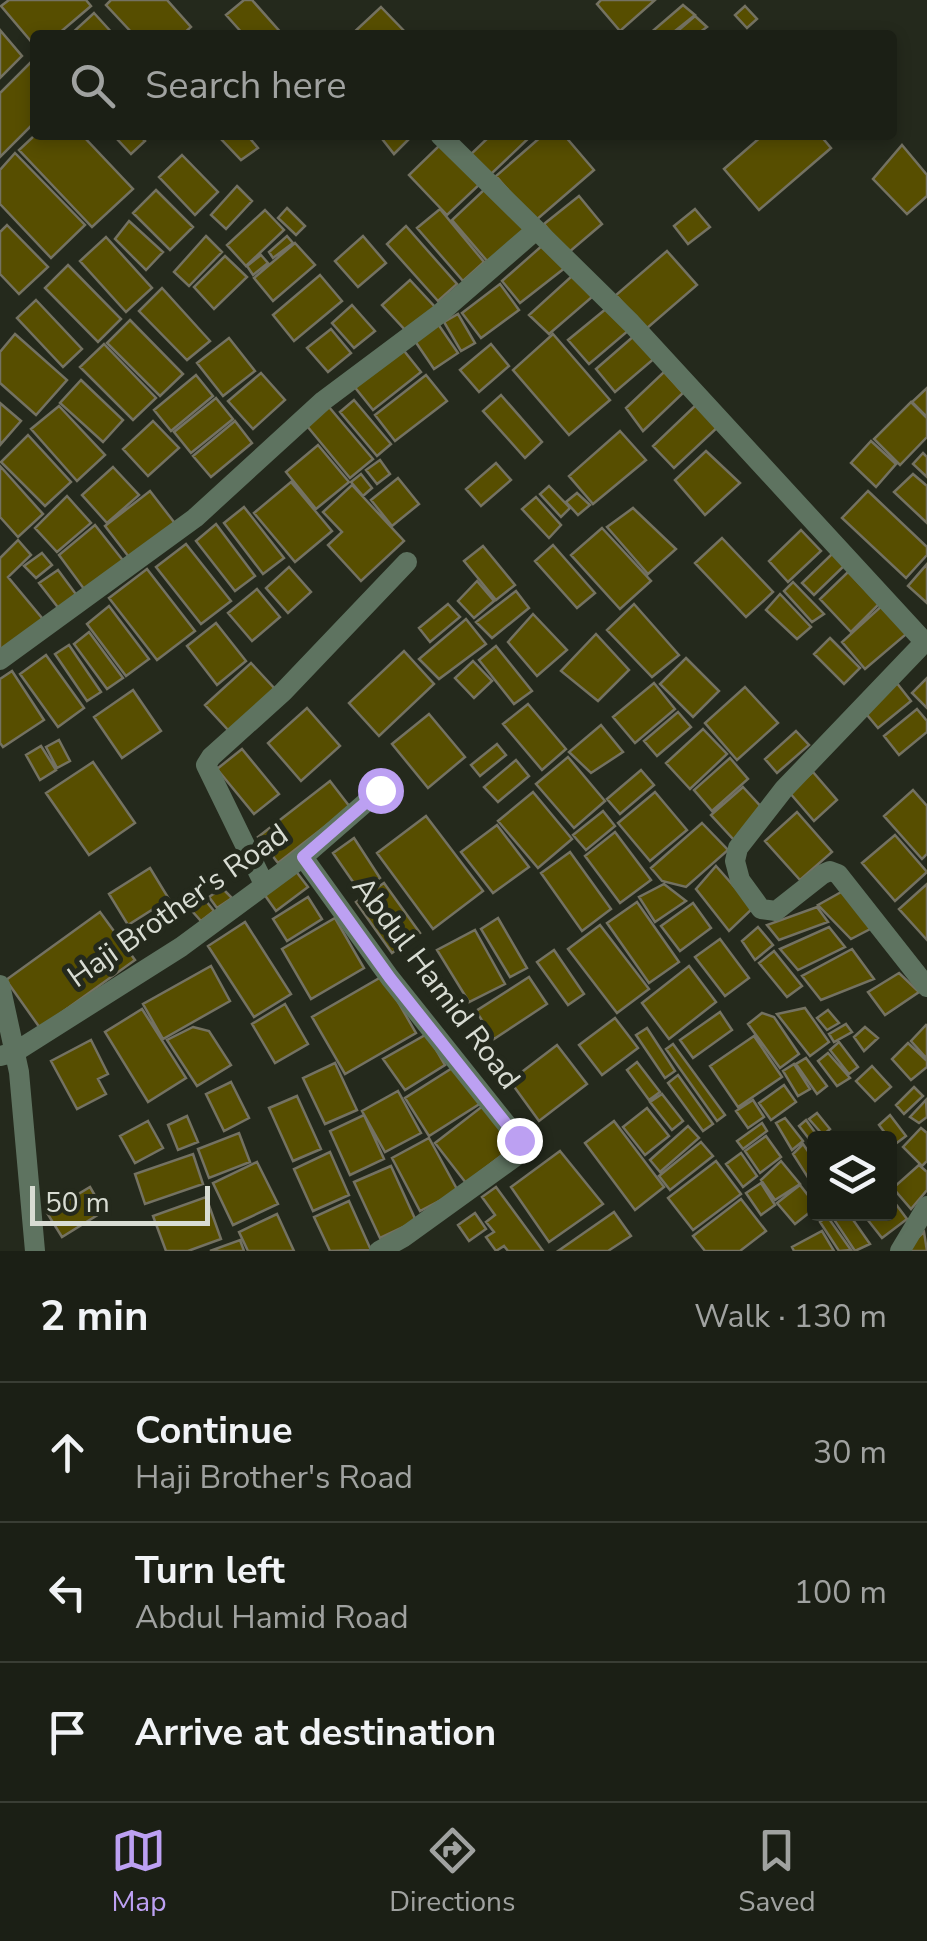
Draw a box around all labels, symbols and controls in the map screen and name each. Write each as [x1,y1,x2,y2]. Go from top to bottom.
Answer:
search box [30,30,897,140]
icon: search [65,58,120,113]
text: Search here [145,60,346,111]
route start [358,768,404,814]
street label: Haji Brother's Road [59,814,297,998]
street label: Abdul Hamid Road [342,868,530,1098]
route end [497,1118,543,1164]
map controls [807,1131,897,1221]
button: layers [807,1131,897,1221]
scale bar [30,1181,210,1226]
text: 50 m [45,1184,110,1222]
text: 2 min [40,1288,149,1345]
text: Walk · 130 m [694,1295,887,1338]
text: Continue [135,1405,293,1456]
icon: ahead [40,1425,95,1480]
text: 30 m [813,1431,887,1474]
text: Haji Brother's Road [135,1456,413,1499]
text: Turn left [135,1545,285,1596]
icon: left [40,1565,95,1620]
text: 100 m [794,1571,887,1614]
text: Abdul Hamid Road [135,1596,409,1639]
icon: arrive [40,1705,95,1760]
text: Arrive at destination [135,1707,496,1758]
tab: Map [111,1823,166,1921]
tab: Directions [389,1823,515,1921]
tab: Saved [738,1823,816,1921]

